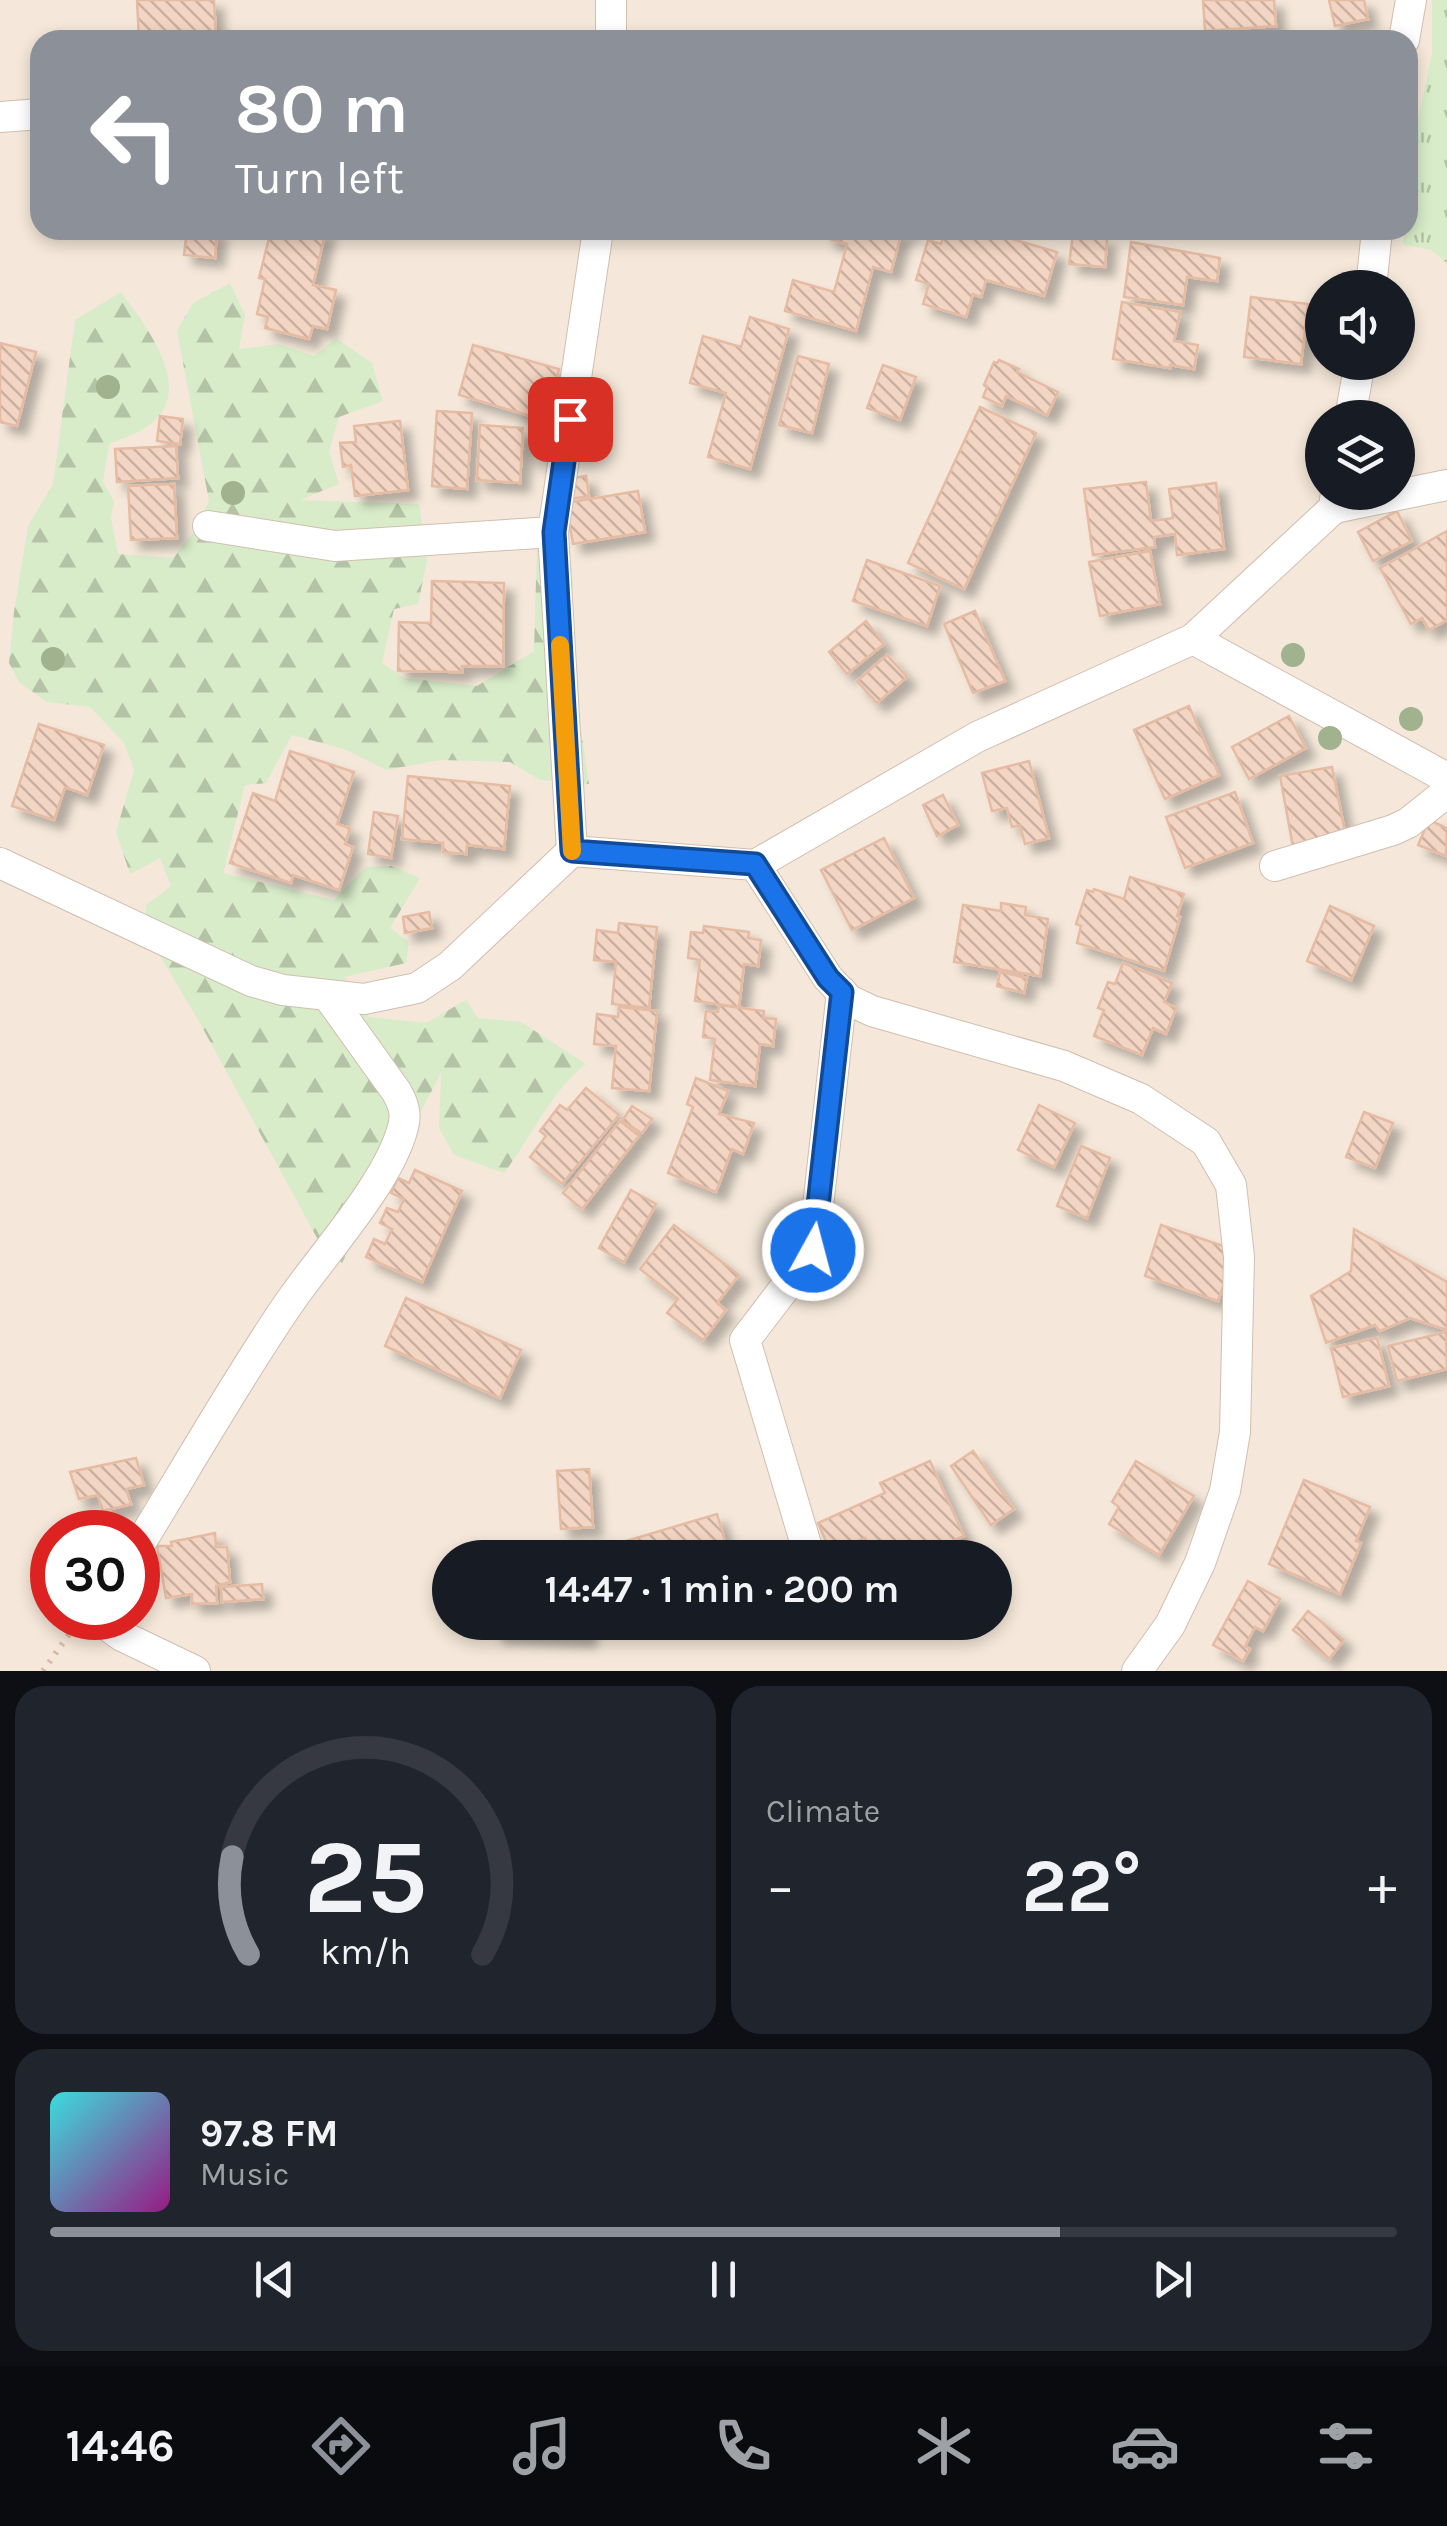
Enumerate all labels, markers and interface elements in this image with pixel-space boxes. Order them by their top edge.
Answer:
text: 80 m [235,68,409,150]
icon: left [70,70,200,200]
text: Turn left [235,152,404,204]
map controls [1305,270,1415,510]
button: sound [1305,270,1415,380]
pin [528,377,613,462]
icon: arrive [543,392,598,447]
button: layers [1305,400,1415,510]
position arrow [761,1198,865,1302]
speed limit sign: 30 [30,1510,160,1640]
text: 14:47 · 1 min · 200 m [545,1567,899,1612]
text: Climate [766,1793,880,1830]
text: 25 [304,1817,427,1938]
text: 22° [1022,1842,1141,1930]
text: − [766,1854,795,1918]
text: + [1368,1854,1397,1918]
text: km/h [320,1931,411,1973]
text: 97.8 FM [200,2111,338,2156]
text: Music [200,2156,289,2193]
icon: previous [247,2252,302,2307]
icon: pause [696,2252,751,2307]
icon: next [1145,2252,1200,2307]
icon: directions [306,2411,376,2481]
icon: music [507,2411,577,2481]
icon: phone [708,2411,778,2481]
icon: climate [909,2411,979,2481]
icon: car [1110,2411,1180,2481]
icon: filters [1311,2411,1381,2481]
text: 14:46 [66,2420,175,2472]

